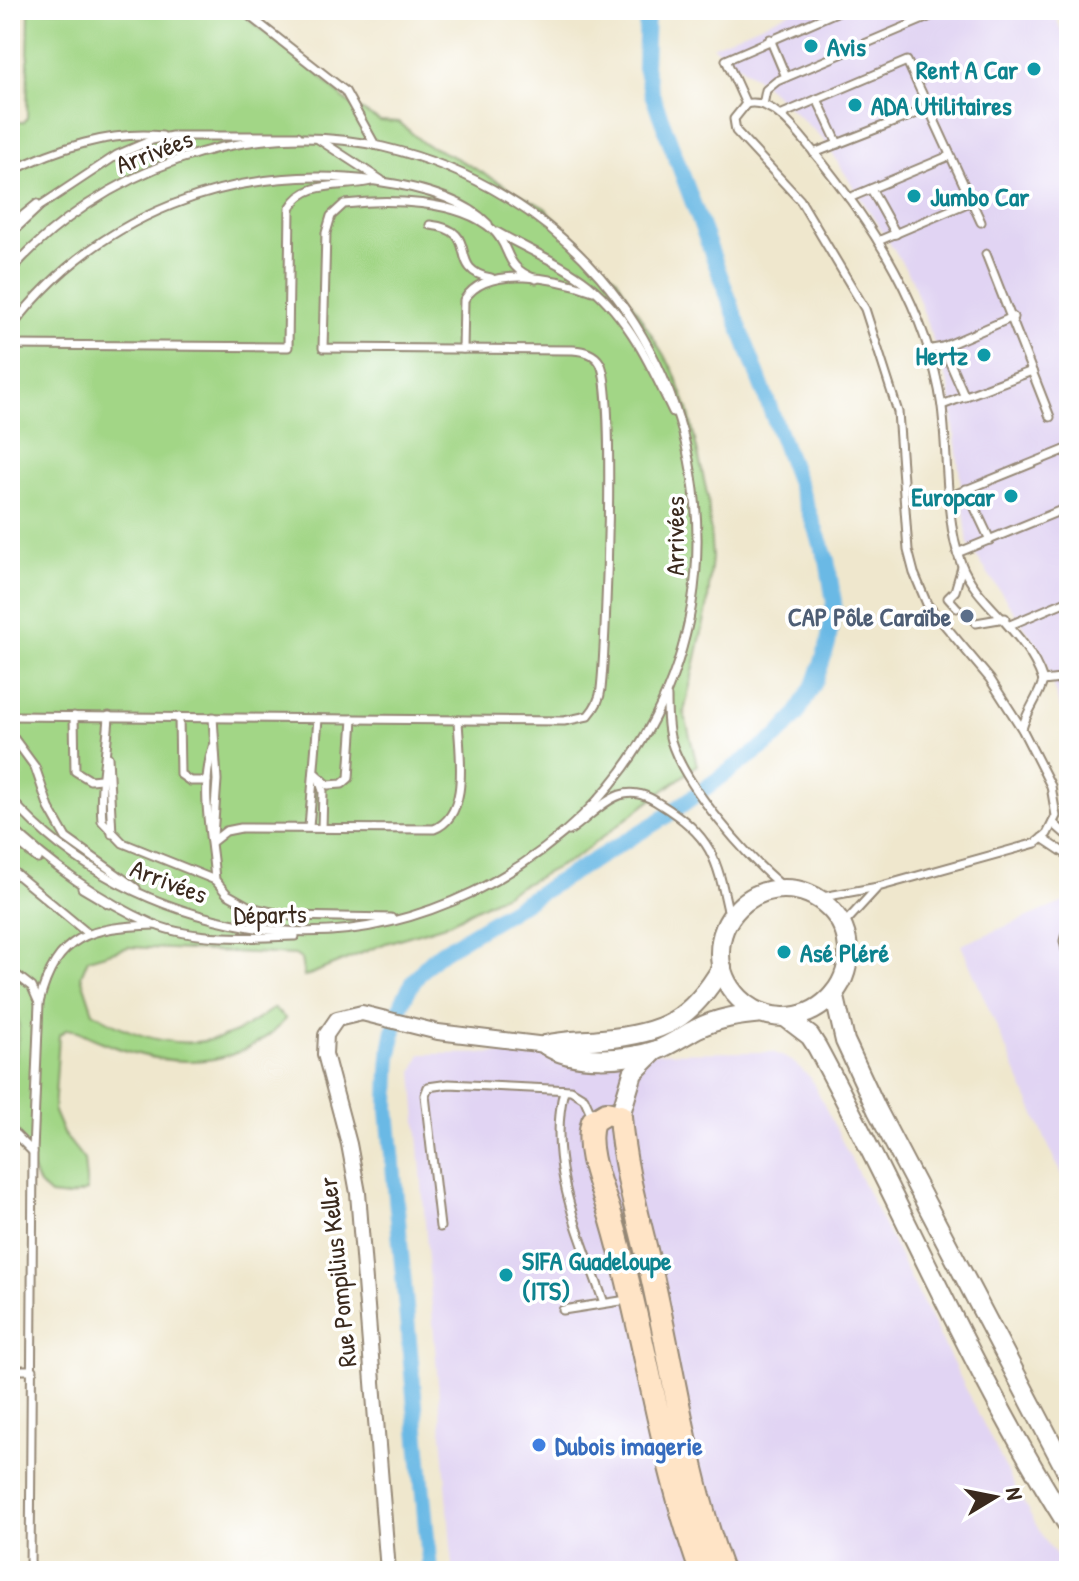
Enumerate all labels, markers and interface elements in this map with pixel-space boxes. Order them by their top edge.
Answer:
place label: Avis [827,29,866,64]
marker: Avis [802,37,820,55]
place label: Rent A Car [916,52,1019,87]
marker: Rent A Car [1025,60,1043,78]
place label: ADA Utilitaires [871,88,1012,123]
marker: ADA Utilitaires [846,96,864,114]
street label: Arrivées [111,120,197,182]
place label: Jumbo Car [930,179,1030,214]
marker: Jumbo Car [905,187,923,205]
place label: Hertz [915,338,968,373]
marker: Hertz [975,346,993,364]
place label: Europcar [911,479,996,515]
marker: Europcar [1002,487,1020,505]
street label: Arrivées [657,496,692,576]
place label: CAP Pôle Caraïbe [788,599,952,634]
marker: CAP Pôle Caraïbe [958,607,976,625]
street label: Arrivées [126,850,212,912]
street label: Départs [233,896,307,932]
place label: Asé Pléré [800,935,890,970]
marker: Asé Pléré [775,943,793,961]
street label: Rue Pompilius Keller [310,1175,364,1369]
place label: SIFA Guadeloupe (ITS) [522,1243,672,1308]
marker: SIFA Guadeloupe (ITS) [497,1266,515,1284]
place label: Dubois imagerie [555,1428,703,1464]
marker: Dubois imagerie [530,1436,548,1454]
north arrow [955,1457,1035,1537]
text: N [999,1485,1031,1502]

